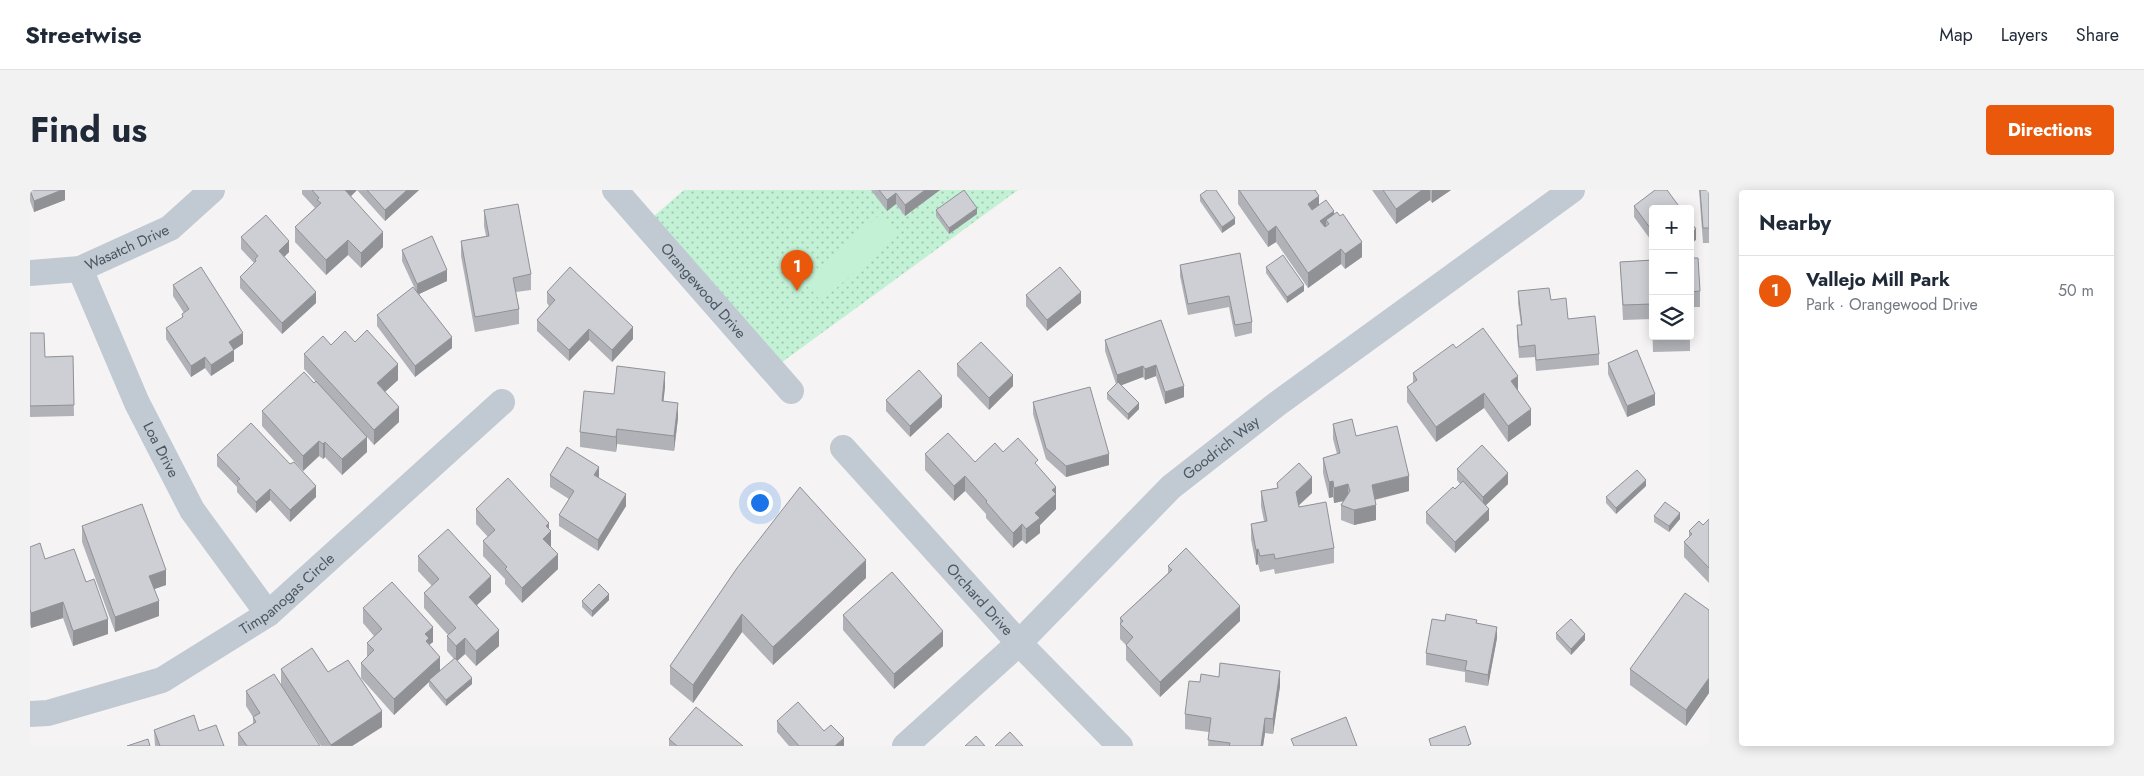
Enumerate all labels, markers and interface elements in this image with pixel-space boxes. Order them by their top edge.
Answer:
text: Streetwise [25,17,142,52]
text: Map [1939,22,1973,48]
text: Layers [2001,22,2048,48]
text: Share [2076,22,2119,48]
text: Find us [30,105,147,155]
button: Directions [1986,105,2114,155]
map controls [1649,205,1694,340]
button: + [1649,205,1694,250]
text: Nearby [1759,208,1831,238]
street label: Wasatch Drive [81,219,173,276]
street label: Orangewood Drive [655,238,752,344]
pin: 1 [781,250,813,291]
button: − [1649,250,1694,295]
text: Vallejo Mill Park [1806,266,1950,293]
text: 1 [1771,279,1779,302]
text: 50 m [2058,279,2094,302]
text: Park · Orangewood Drive [1806,293,1978,316]
button: layers [1649,295,1694,340]
street label: Goodrich Way [1178,410,1264,485]
street label: Loa Drive [137,418,185,482]
your location [747,490,773,516]
street label: Timpanogas Circle [235,548,340,640]
street label: Orchard Drive [941,558,1018,641]

